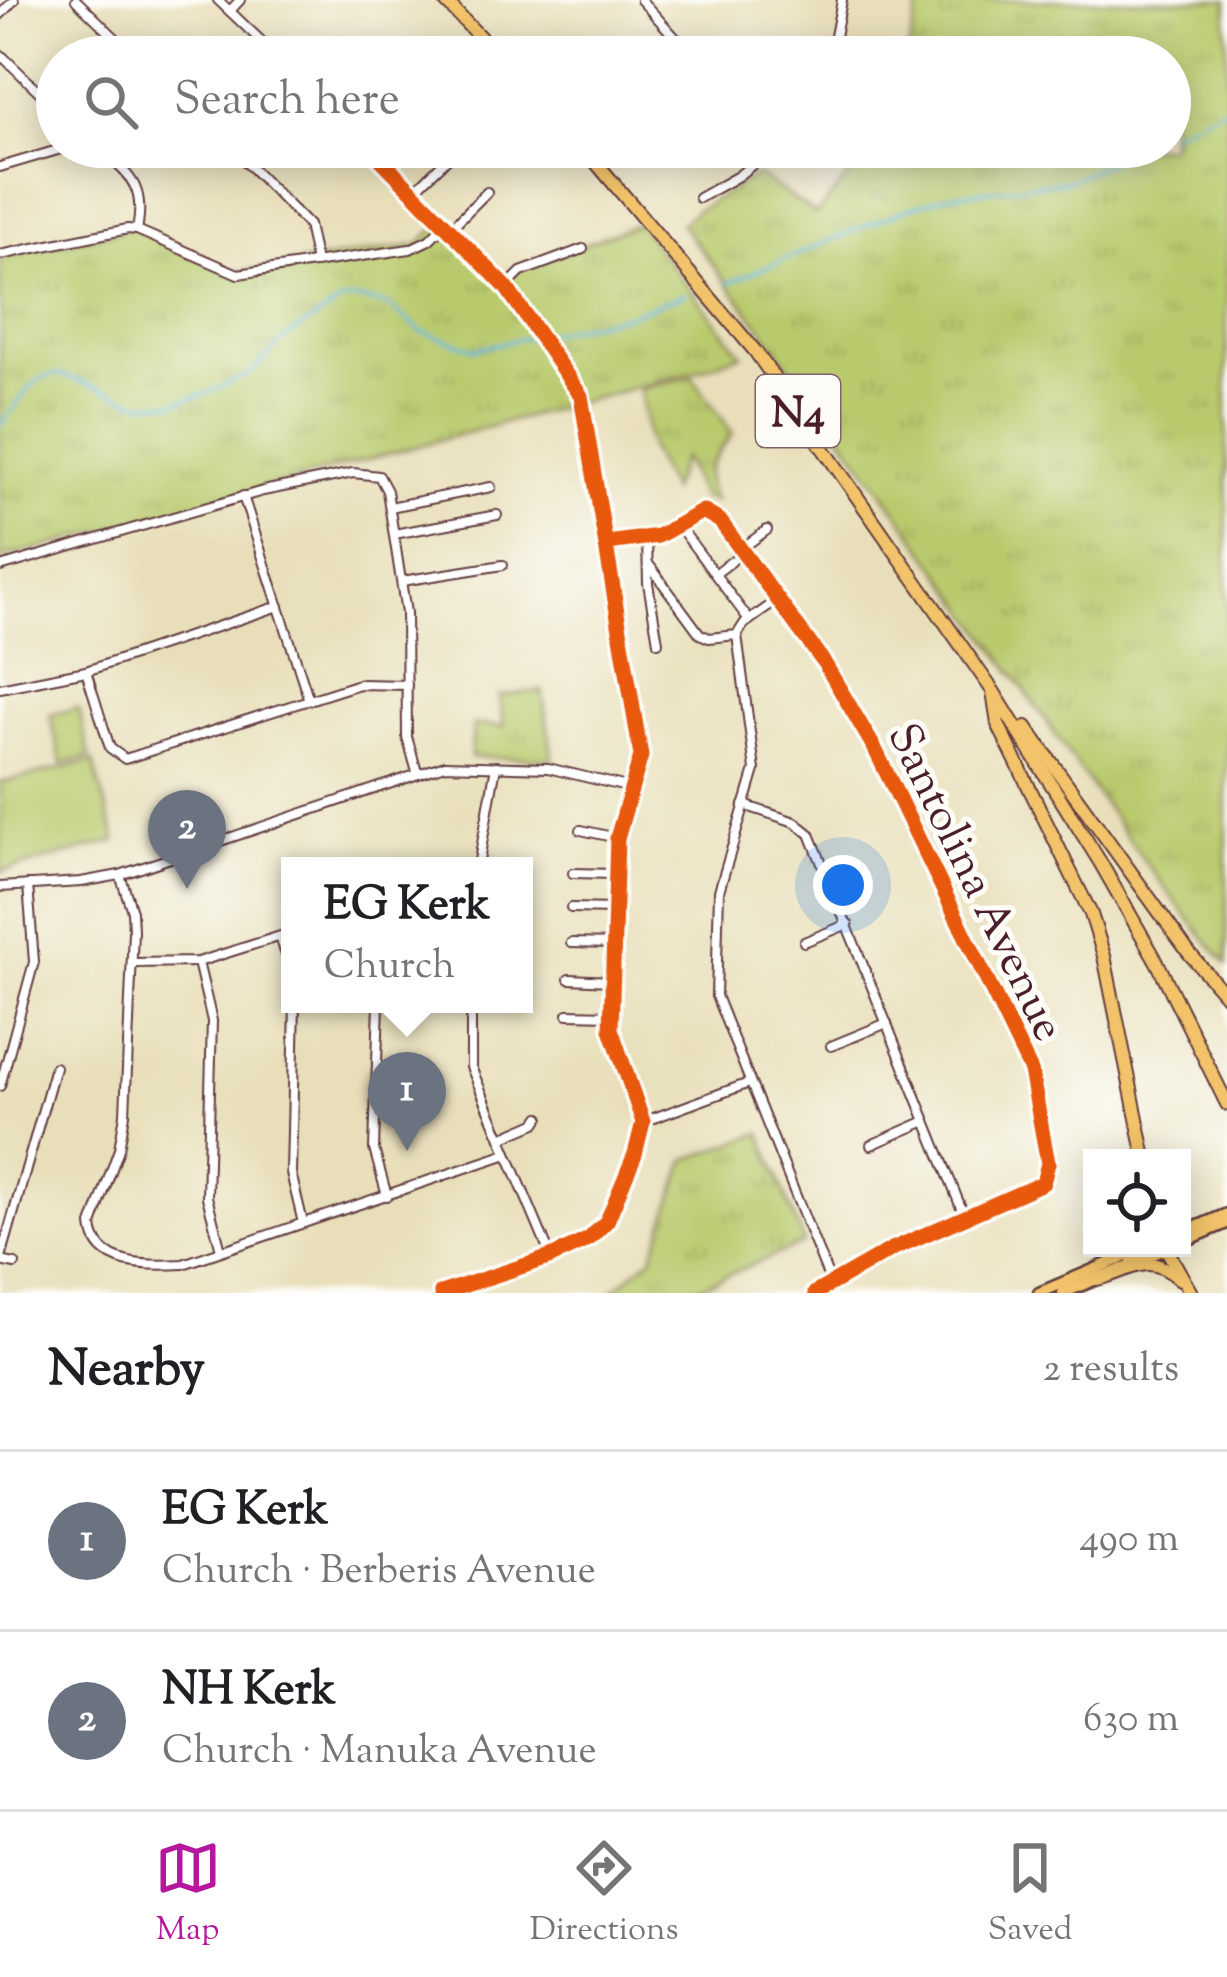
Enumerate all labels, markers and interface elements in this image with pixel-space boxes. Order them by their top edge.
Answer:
search box [36,36,1191,168]
icon: search [78,69,144,135]
text: Search here [174,70,400,135]
road number: N4 [756,375,840,447]
street label: Santolina Avenue [868,714,1078,1053]
pin: 2 [148,790,226,889]
your location [813,855,873,915]
popup [281,857,533,1013]
text: EG Kerk [324,875,490,940]
text: Church [324,940,455,996]
pin: 1 [368,1052,446,1151]
map controls [1083,1149,1191,1257]
button: locate [1083,1149,1191,1257]
text: Nearby [48,1335,205,1408]
text: 2 results [1043,1343,1179,1399]
text: EG Kerk [162,1480,328,1545]
text: 1 [80,1513,94,1569]
text: 490 m [1080,1513,1179,1569]
text: Church · Berberis Avenue [162,1545,596,1601]
text: NH Kerk [162,1660,336,1725]
text: 2 [78,1693,96,1749]
text: 630 m [1083,1693,1179,1749]
text: Church · Manuka Avenue [162,1725,597,1781]
tab: Map [155,1835,221,1955]
tab: Directions [530,1835,679,1955]
tab: Saved [988,1835,1072,1955]

